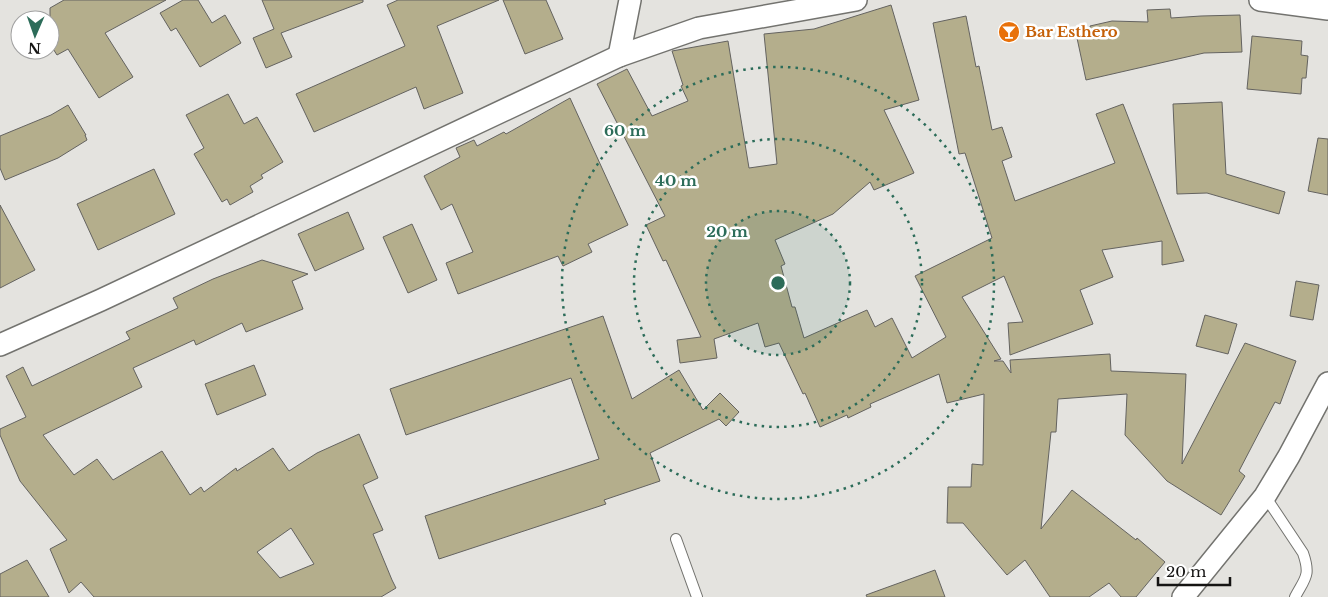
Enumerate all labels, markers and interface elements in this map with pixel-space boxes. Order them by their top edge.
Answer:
north arrow [10,10,60,60]
bar icon: Bar Esthero [997,20,1021,44]
place label: Bar Esthero [1025,22,1118,41]
text: N [28,39,41,57]
text: 60 m [604,121,646,140]
text: 40 m [655,171,697,190]
text: 20 m [706,222,748,241]
centre of rings [769,274,787,292]
scale bar [1158,554,1230,586]
text: 20 m [1166,562,1206,581]

